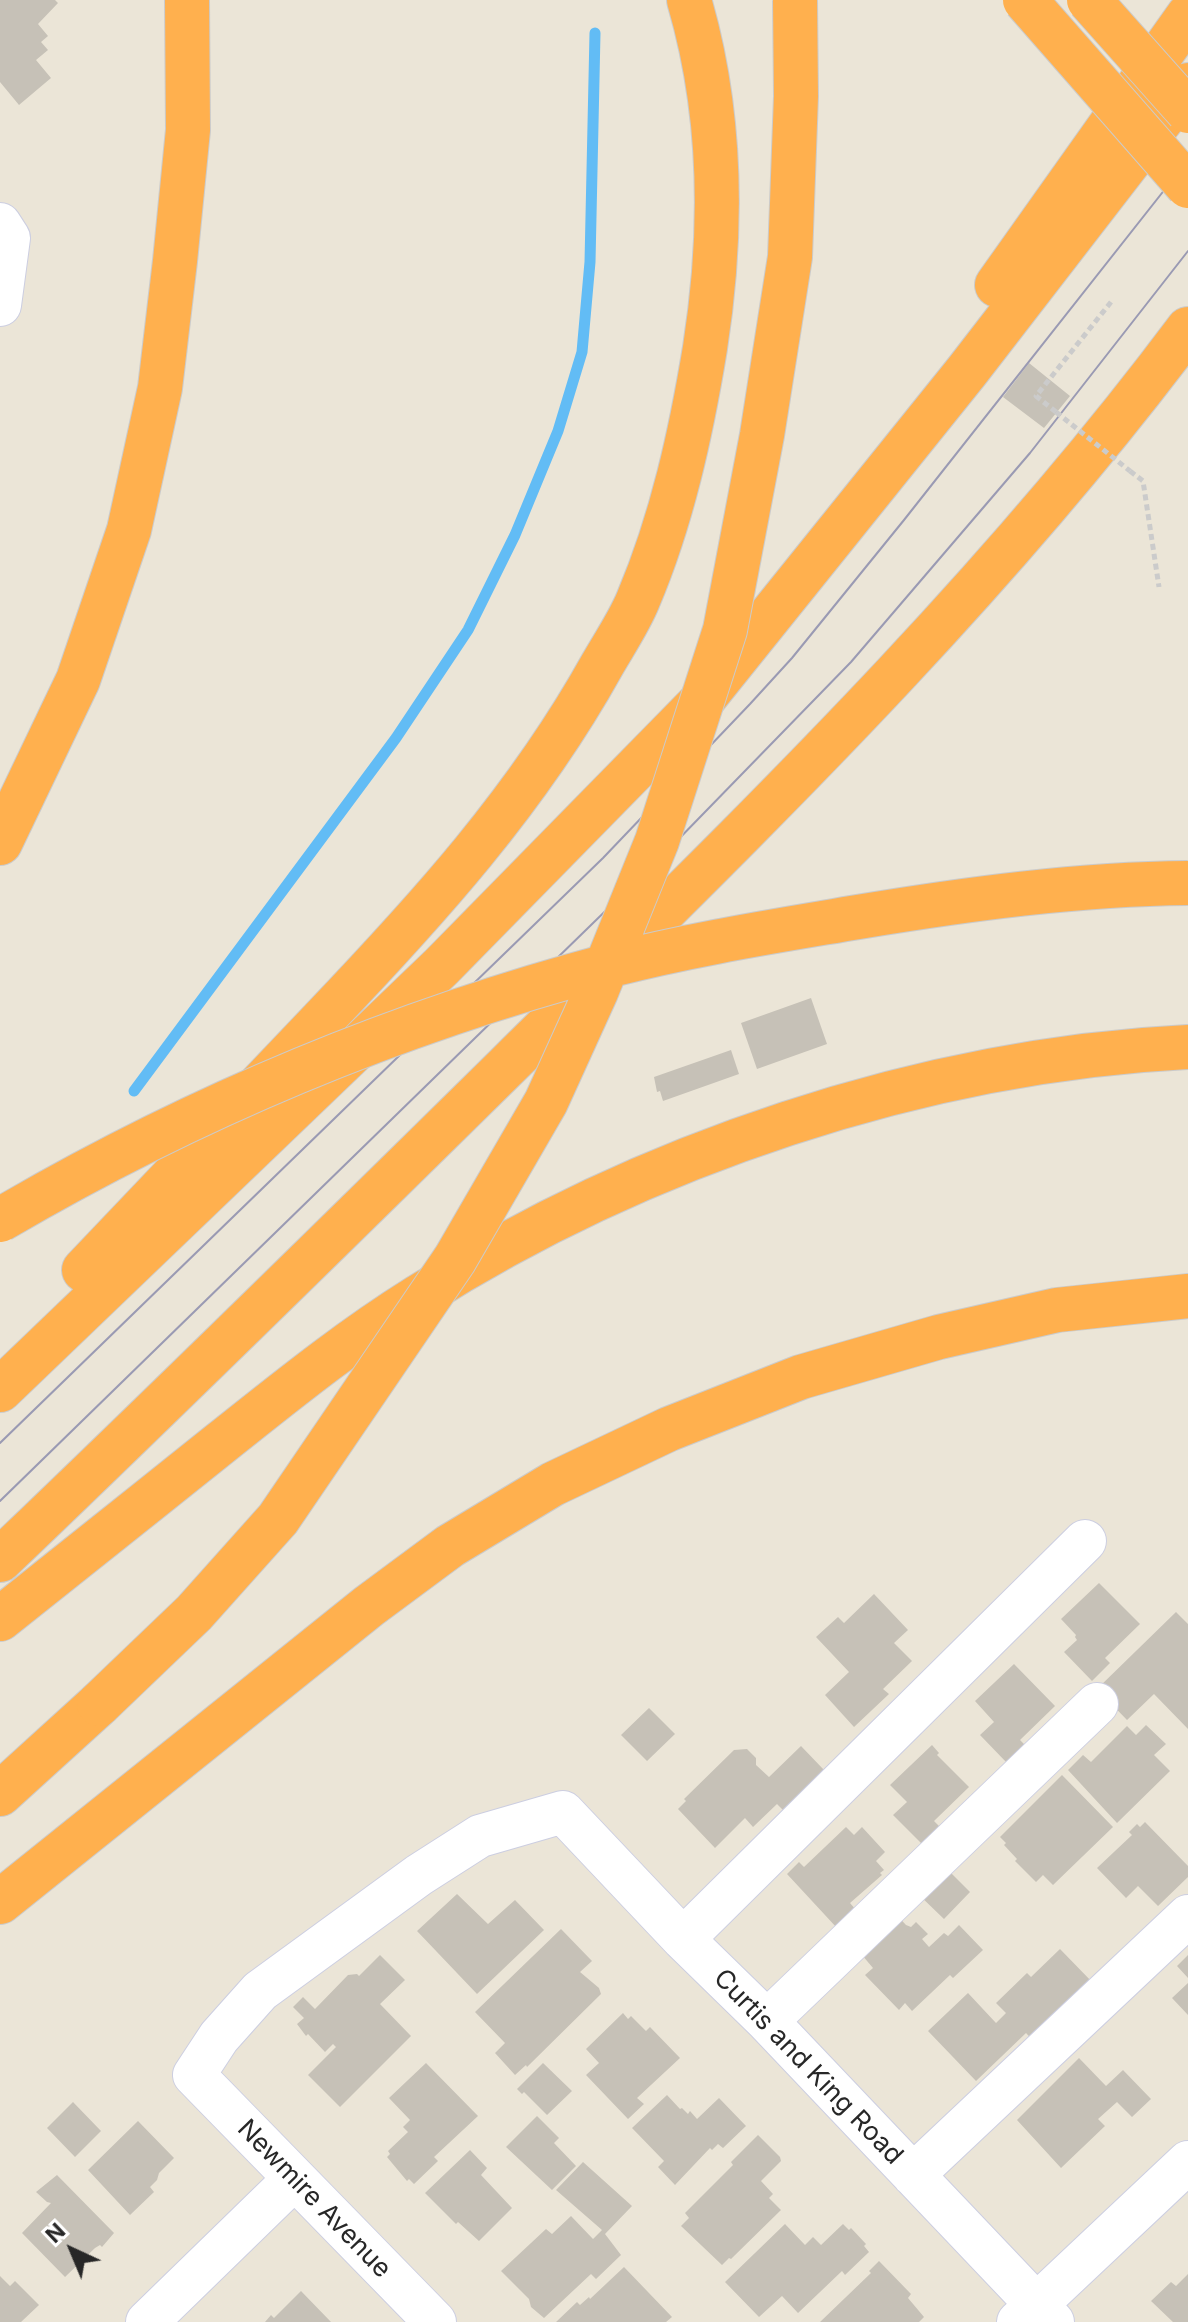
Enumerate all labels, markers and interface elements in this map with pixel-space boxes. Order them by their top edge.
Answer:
street label: Curtis and King Road [707,1963,909,2171]
street label: Newmire Avenue [231,2113,397,2285]
north arrow [32,2210,112,2290]
text: N [40,2218,70,2248]

